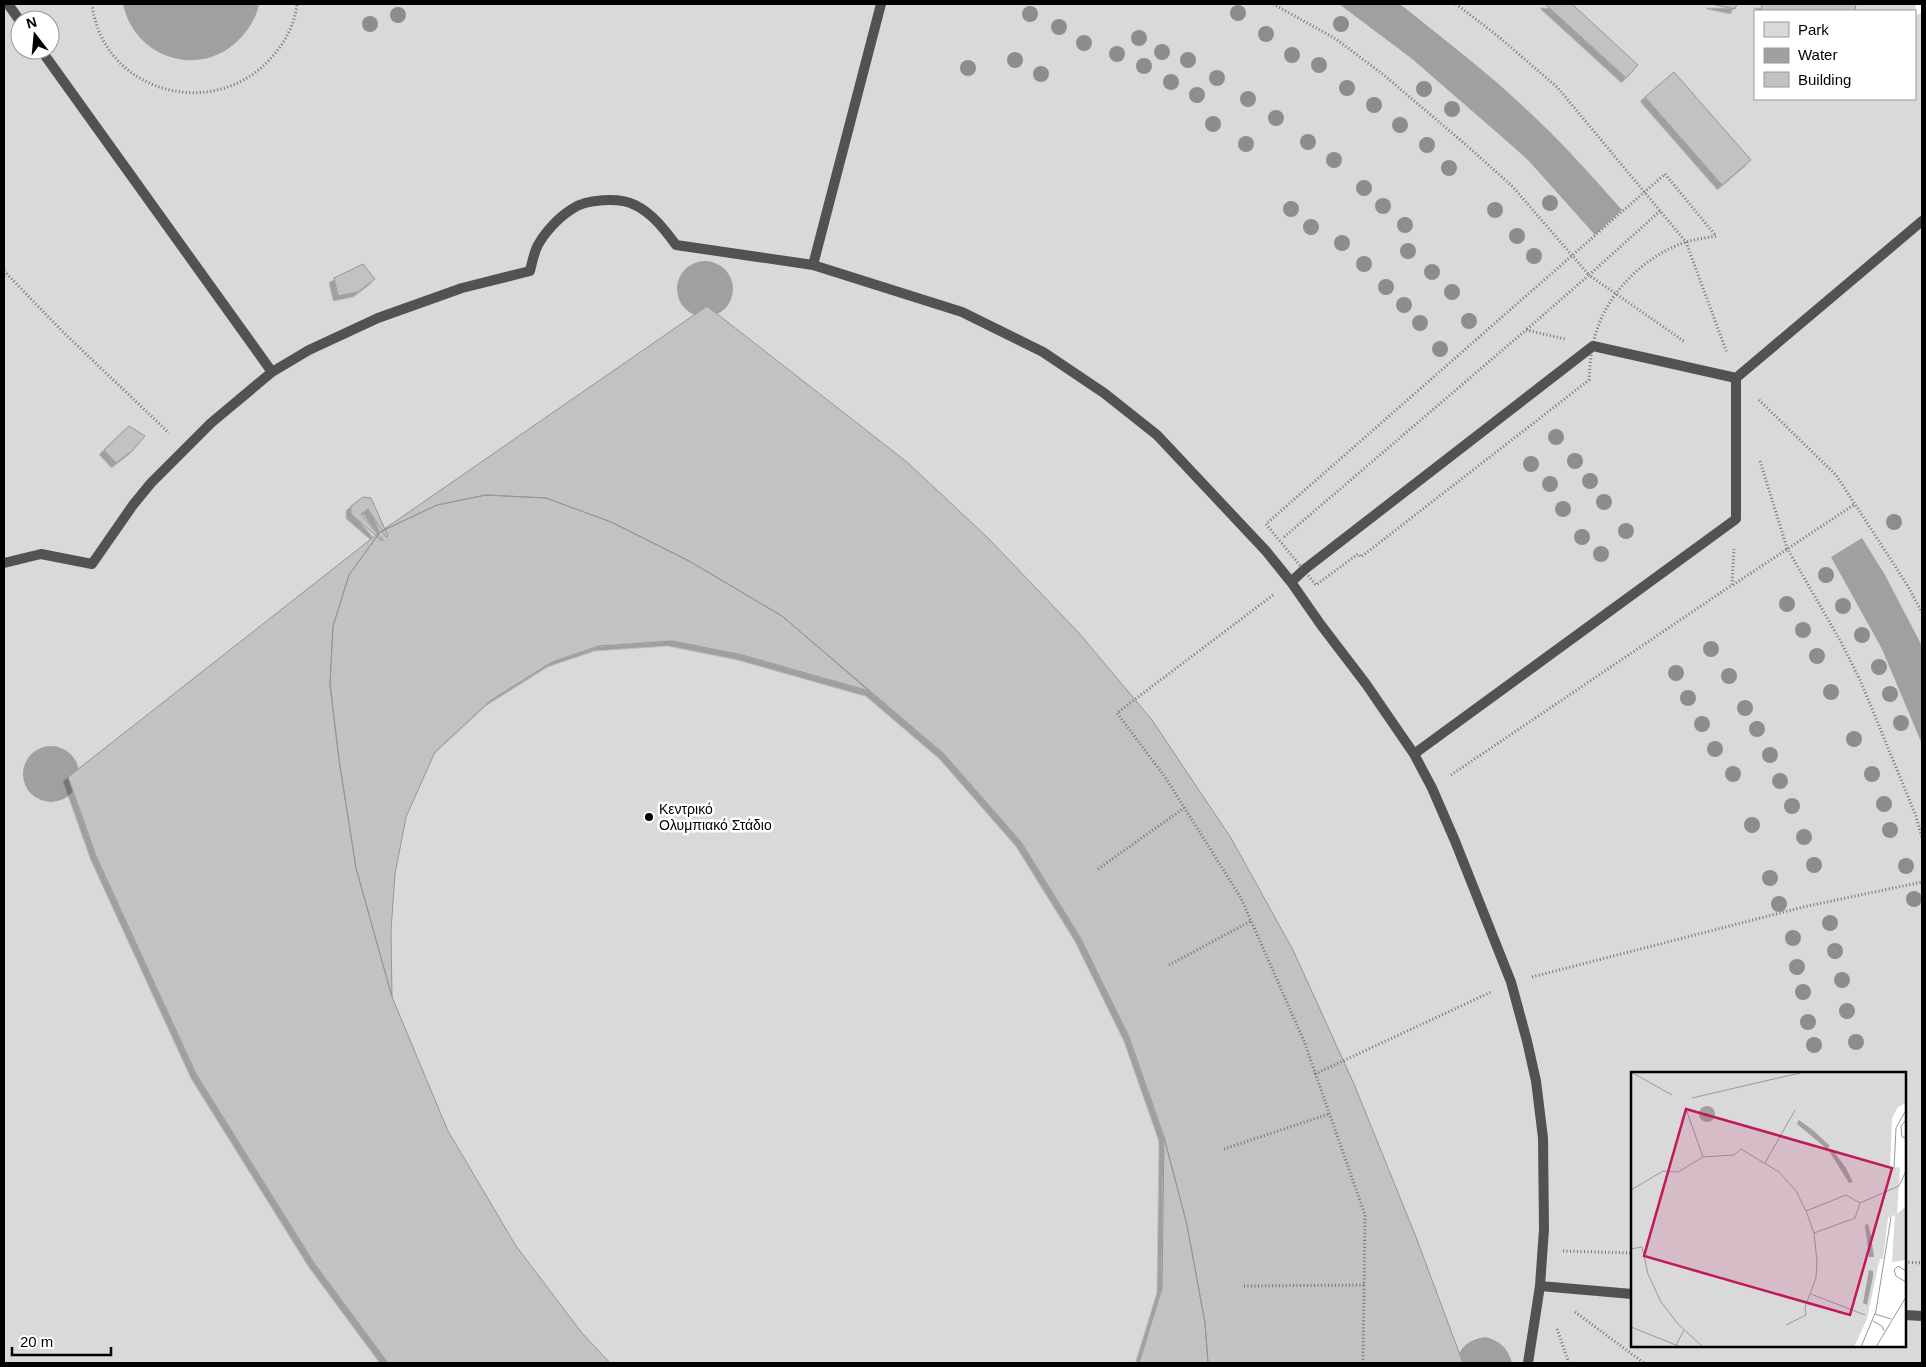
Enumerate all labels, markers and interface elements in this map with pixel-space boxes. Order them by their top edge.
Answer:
north arrow [10,10,60,60]
legend [1754,10,1916,100]
text: N [24,13,38,32]
text: Park [1798,21,1829,38]
text: Water [1798,46,1837,63]
text: Building [1798,71,1851,88]
place label: Κεντρικό Ολυμπιακό Στάδιο [659,801,772,833]
marker: Κεντρικό Ολυμπιακό Στάδιο [643,811,655,823]
inset map [1631,1072,1906,1347]
scale bar [12,1324,111,1356]
text: 20 m [20,1333,53,1350]

